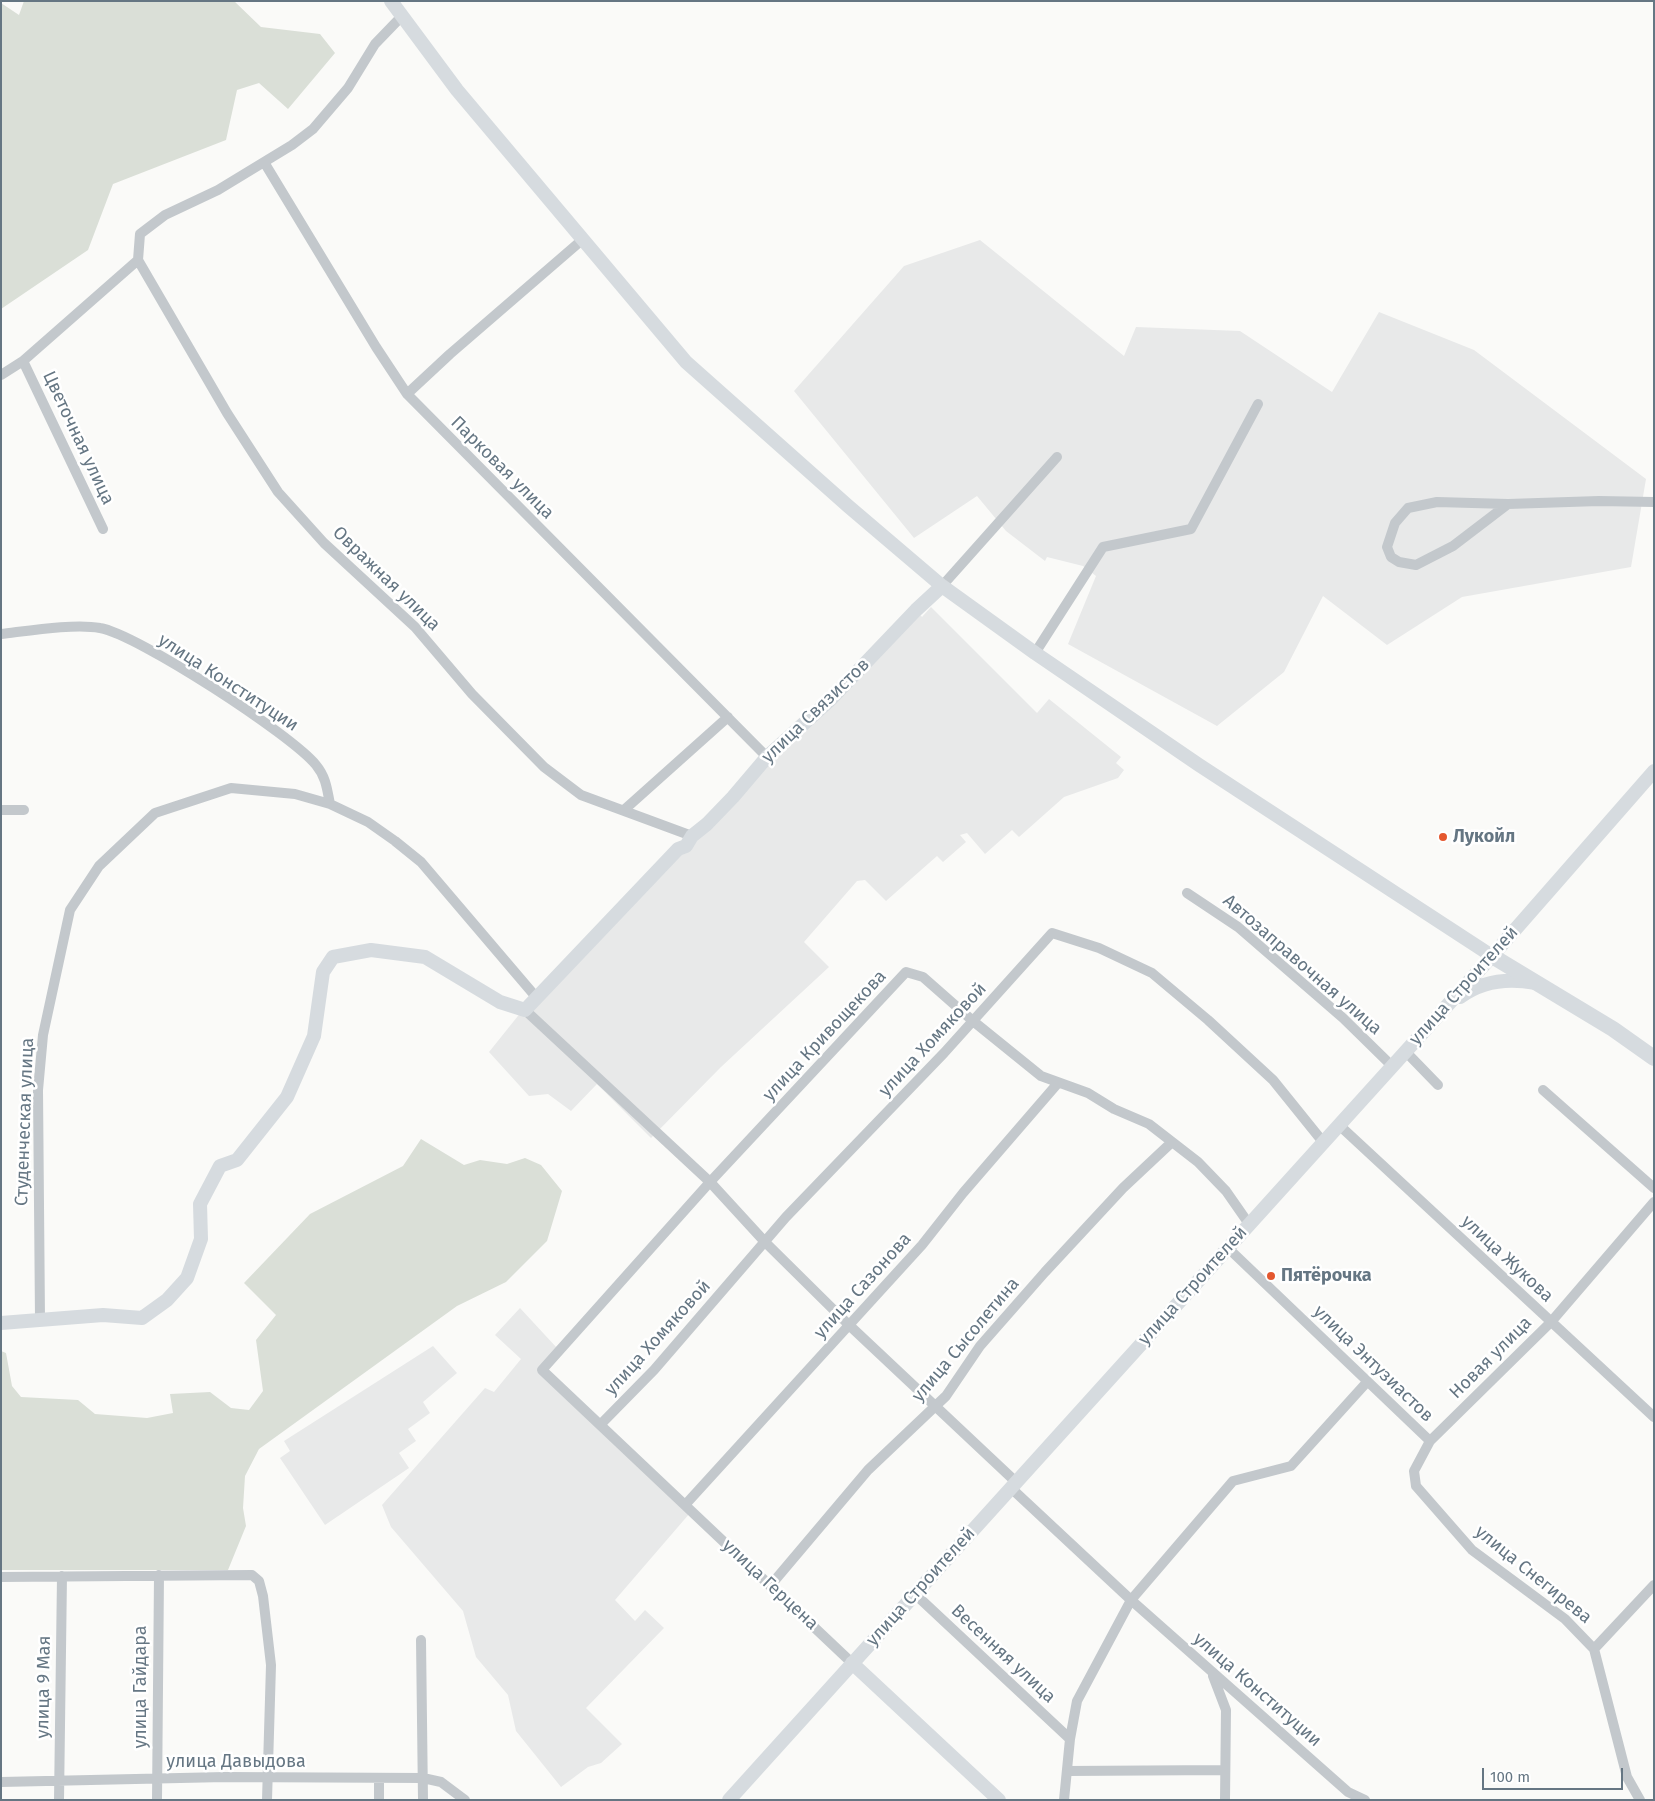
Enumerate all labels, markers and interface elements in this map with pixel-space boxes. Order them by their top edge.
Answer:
street label: Цветочная улица [38,368,118,508]
street label: Парковая улица [446,412,558,524]
street label: Овражная улица [328,522,444,636]
street label: улица Конституции [154,630,302,736]
street label: улица Связистов [758,654,874,768]
place label: Лукойл [1453,826,1515,848]
marker: Лукойл [1437,831,1449,843]
street label: Автозаправочная улица [1218,890,1386,1040]
street label: улица Строителей [1405,922,1523,1050]
street label: улица Кривощекова [759,966,891,1106]
street label: улица Хомяковой [875,979,991,1101]
street label: Студенческая улица [11,1037,39,1207]
street label: улица Жукова [1457,1211,1557,1307]
street label: улица Строителей [1134,1222,1252,1350]
street label: улица Сазонова [810,1229,916,1343]
place label: Пятёрочка [1281,1265,1372,1287]
marker: Пятёрочка [1265,1270,1277,1282]
street label: улица Сысолетина [908,1273,1024,1407]
street label: улица Хомяковой [600,1276,716,1400]
street label: улица Энтузиастов [1308,1301,1438,1427]
street label: Новая улица [1445,1312,1537,1404]
street label: улица Снегирева [1470,1521,1596,1629]
street label: улица Строителей [862,1523,980,1651]
street label: улица Герцена [718,1535,822,1635]
street label: Весенняя улица [946,1600,1060,1708]
street label: улица Гайдара [130,1626,152,1748]
street label: улица Конституции [1188,1628,1326,1752]
street label: улица 9 Мая [32,1635,56,1739]
street label: улица Давыдова [166,1751,306,1773]
scale bar [1485,1758,1626,1790]
text: 100 m [1490,1768,1530,1786]

